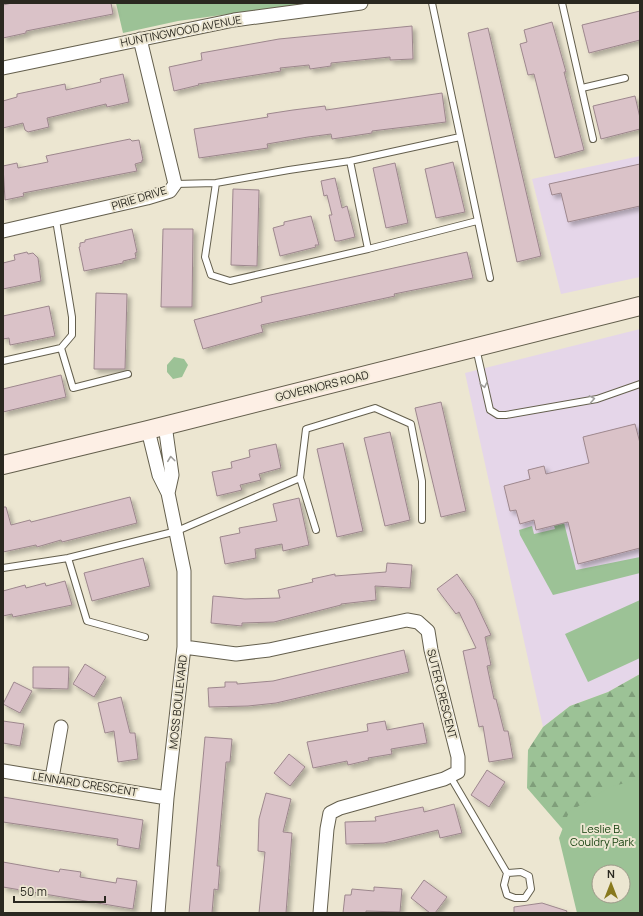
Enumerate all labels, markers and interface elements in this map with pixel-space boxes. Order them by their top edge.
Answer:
street label: HUNTINGWOOD AVENUE [119,11,243,50]
street label: PIRIE DRIVE [109,182,168,213]
street label: GOVERNORS ROAD [274,367,370,404]
one-way arrow [480,382,488,388]
one-way arrow [589,395,595,404]
one-way arrow [166,456,175,462]
street label: SUTER CRESCENT [424,647,461,741]
street label: MOSS BOULEVARD [165,654,190,750]
street label: LENNARD CRESCENT [31,768,139,799]
park label: Leslie B. Couldry Park [570,821,634,849]
north arrow [591,864,631,904]
text: N [607,866,615,881]
scale bar [14,878,105,904]
text: 50 m [20,883,47,900]

